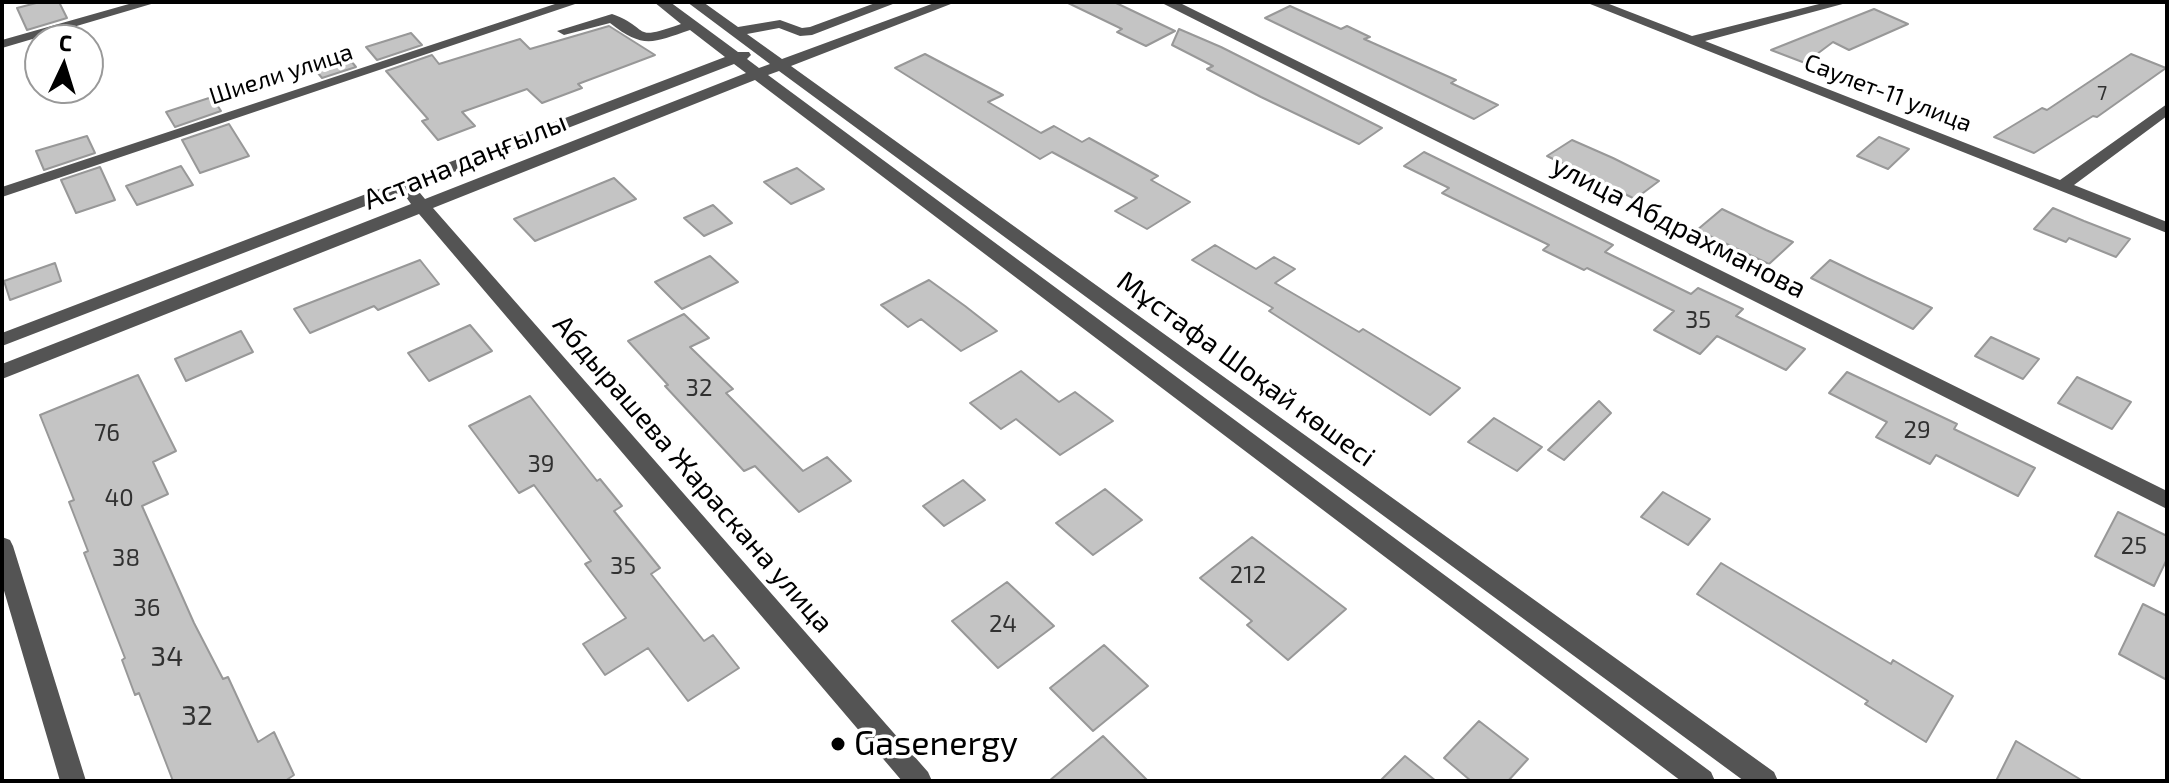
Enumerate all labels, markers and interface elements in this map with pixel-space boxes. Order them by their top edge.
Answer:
north arrow [24,24,104,104]
text: С [58,29,73,55]
street label: Шиели улица [206,37,356,111]
street label: Саулет-11 улица [1800,48,1976,138]
house number: 7 [2097,81,2107,105]
street label: Астана даңғылы [359,105,571,217]
street label: улица Абдрахманова [1546,148,1812,306]
street label: Мұстафа Шоқай көшесі [1111,264,1381,474]
house number: 35 [1685,306,1711,334]
street label: Абдырашева Жараскана улица [546,308,840,640]
house number: 32 [686,374,712,402]
house number: 29 [1903,416,1931,444]
house number: 76 [94,419,120,447]
house number: 39 [527,450,555,478]
house number: 40 [104,484,134,512]
house number: 25 [2121,532,2147,560]
house number: 38 [112,544,140,572]
house number: 35 [610,552,636,580]
house number: 212 [1230,561,1266,589]
house number: 36 [133,594,161,622]
house number: 24 [989,610,1017,638]
house number: 34 [151,640,183,674]
house number: 32 [181,699,213,733]
place label: Gasenergy [854,724,1018,764]
marker: Gasenergy [829,735,847,753]

